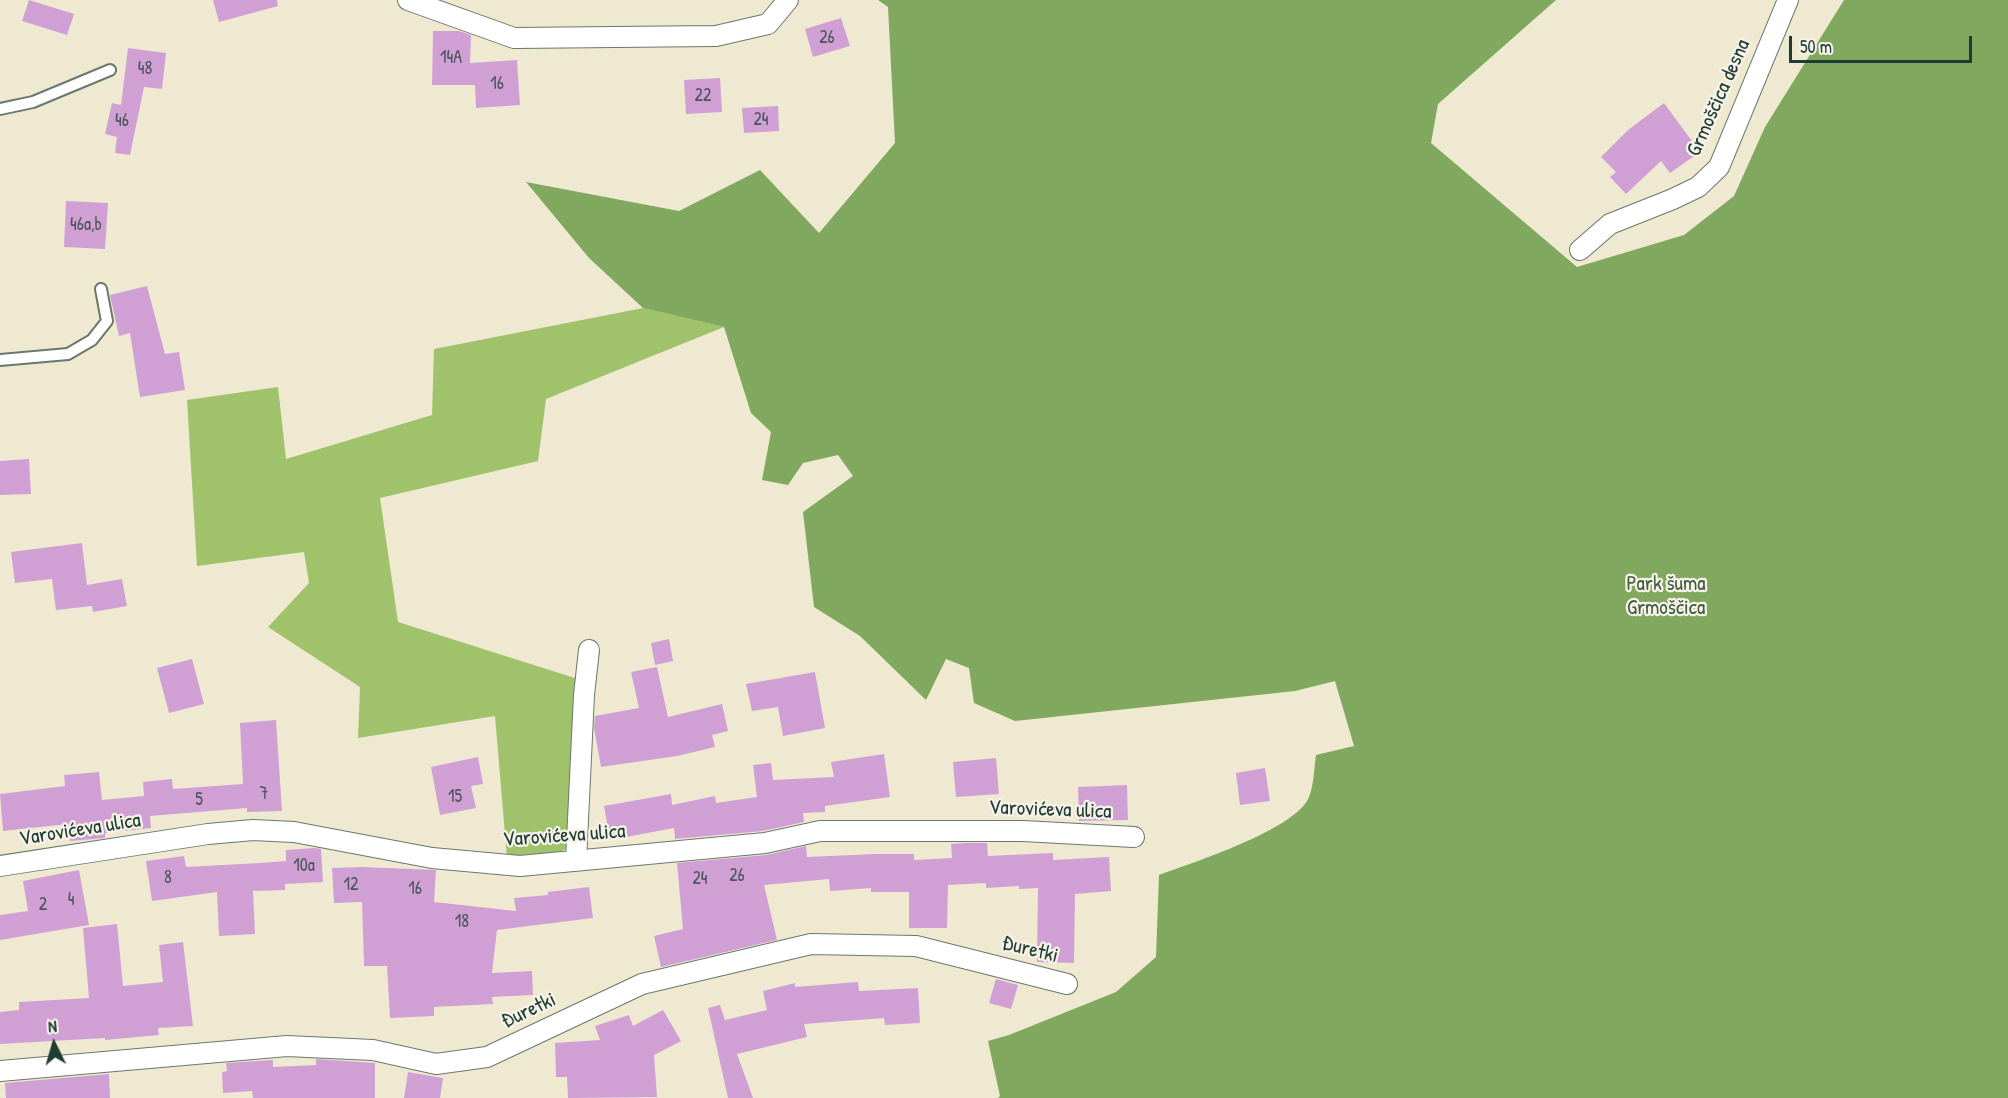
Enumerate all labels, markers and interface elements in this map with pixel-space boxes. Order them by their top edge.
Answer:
scale bar [1792,24,1975,62]
house number: 26 [819,27,835,49]
text: 50 m [1800,34,1832,59]
street label: Grmoščica desna [1682,36,1756,160]
house number: 14A [440,47,462,69]
house number: 48 [138,58,152,80]
house number: 16 [490,73,504,95]
house number: 22 [695,85,711,107]
house number: 24 [753,109,769,131]
house number: 46 [115,110,129,132]
house number: 46a,b [70,214,102,236]
park label: Park šuma Grmoščica [1627,571,1705,621]
house number: 7 [260,783,268,805]
house number: 15 [448,786,462,808]
house number: 5 [195,789,203,811]
street label: Varovićeva ulica [988,795,1112,825]
street label: Varovićeva ulica [17,808,143,852]
street label: Varovićeva ulica [502,819,626,853]
house number: 10a [293,855,315,877]
house number: 26 [729,865,745,887]
house number: 8 [164,867,172,889]
house number: 24 [692,868,708,890]
house number: 12 [344,874,358,896]
house number: 16 [408,878,422,900]
house number: 4 [68,889,74,911]
house number: 2 [39,894,47,916]
house number: 18 [455,911,469,933]
street label: Đuretki [999,931,1061,969]
street label: Đuretki [498,988,560,1034]
north arrow [24,1014,84,1074]
text: N [47,1015,58,1037]

